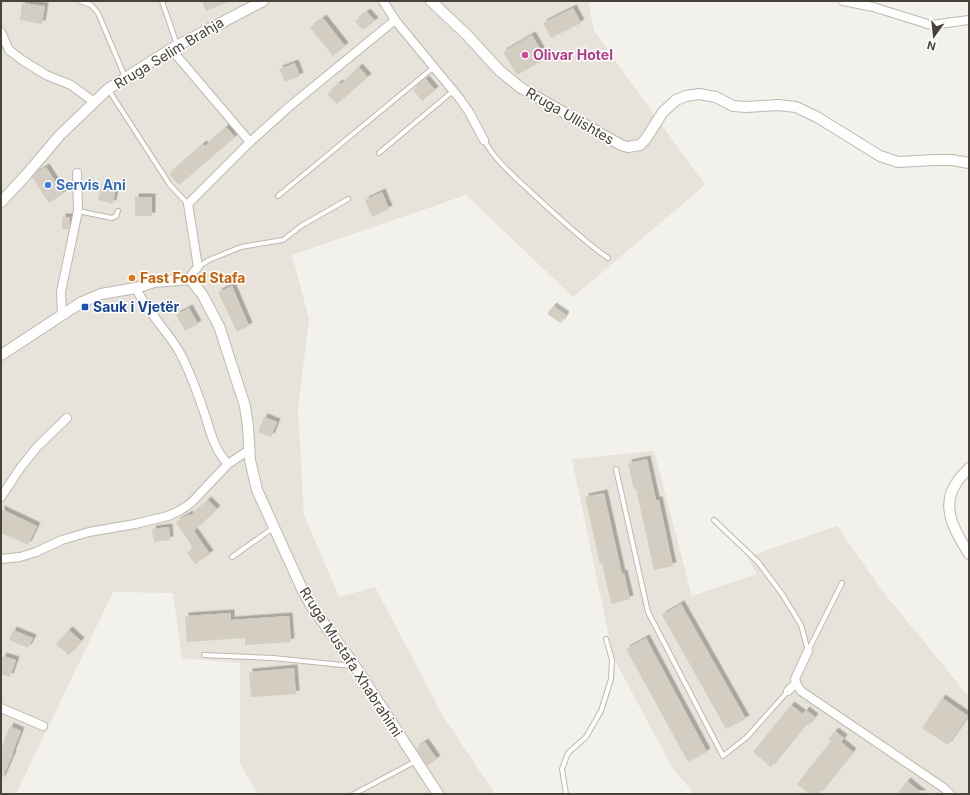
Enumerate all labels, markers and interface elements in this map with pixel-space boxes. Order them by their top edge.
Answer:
street label: Rruga Selim Brahja [111,13,227,92]
north arrow [914,16,954,56]
text: N [926,38,937,54]
place label: Olivar Hotel [533,46,613,63]
marker: Olivar Hotel [520,50,530,60]
street label: Rruga Ullishtes [523,83,617,148]
place label: Servis Ani [56,176,126,193]
marker: Servis Ani [43,180,53,190]
place label: Fast Food Stafa [140,269,245,286]
marker: Fast Food Stafa [127,273,137,283]
place label: Sauk i Vjetër [93,298,179,315]
marker: Sauk i Vjetër [80,302,90,312]
street label: Rruga Mustafa Xhabrahimi [297,584,406,740]

